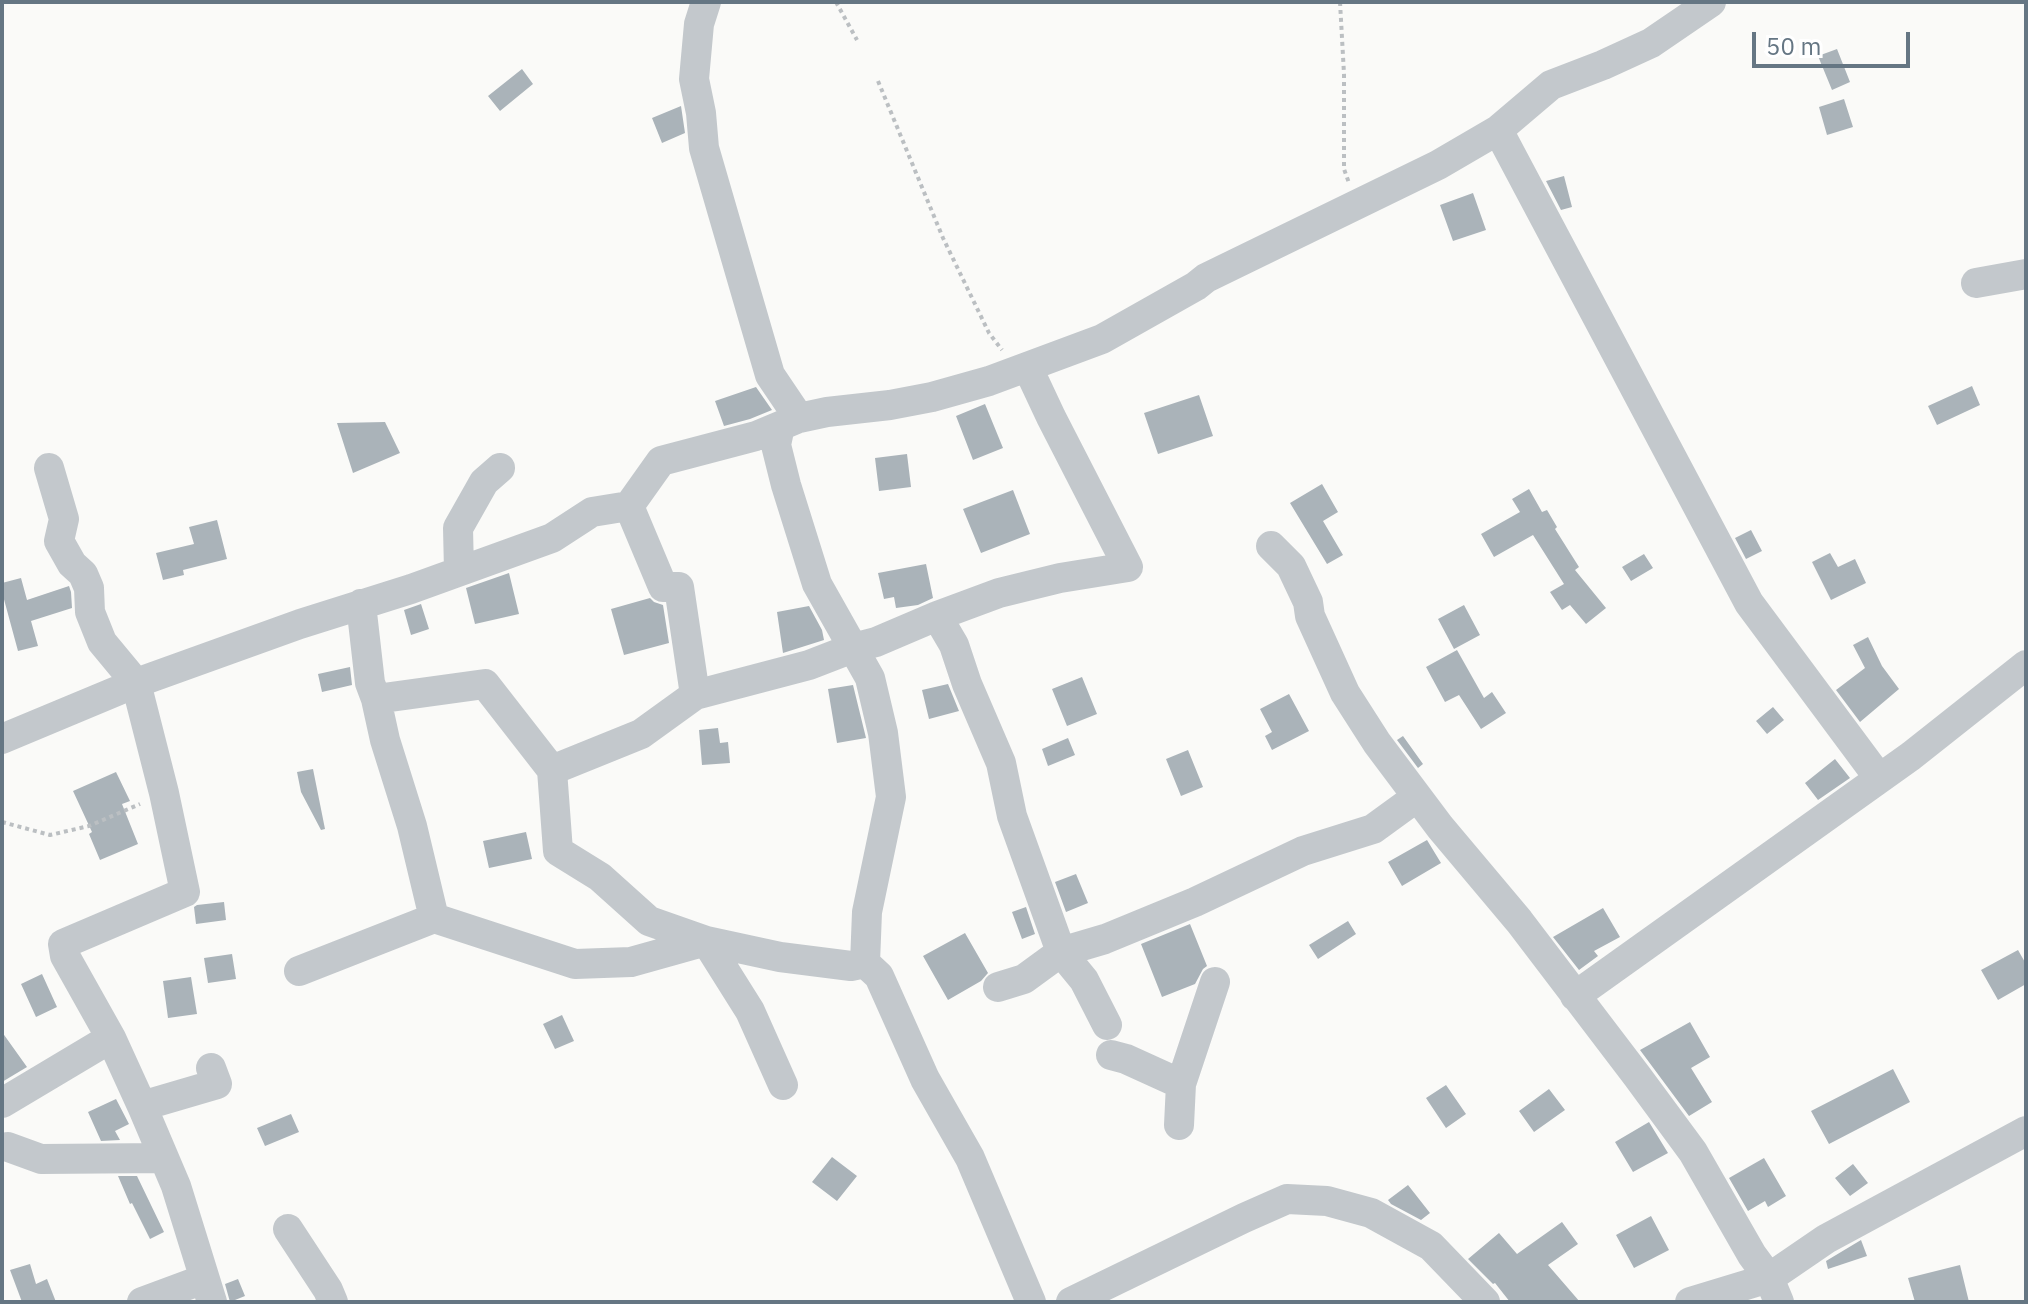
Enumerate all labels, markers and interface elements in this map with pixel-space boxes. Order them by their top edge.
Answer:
scale bar [1756,16,1914,66]
text: 50 m [1766,30,1821,62]

